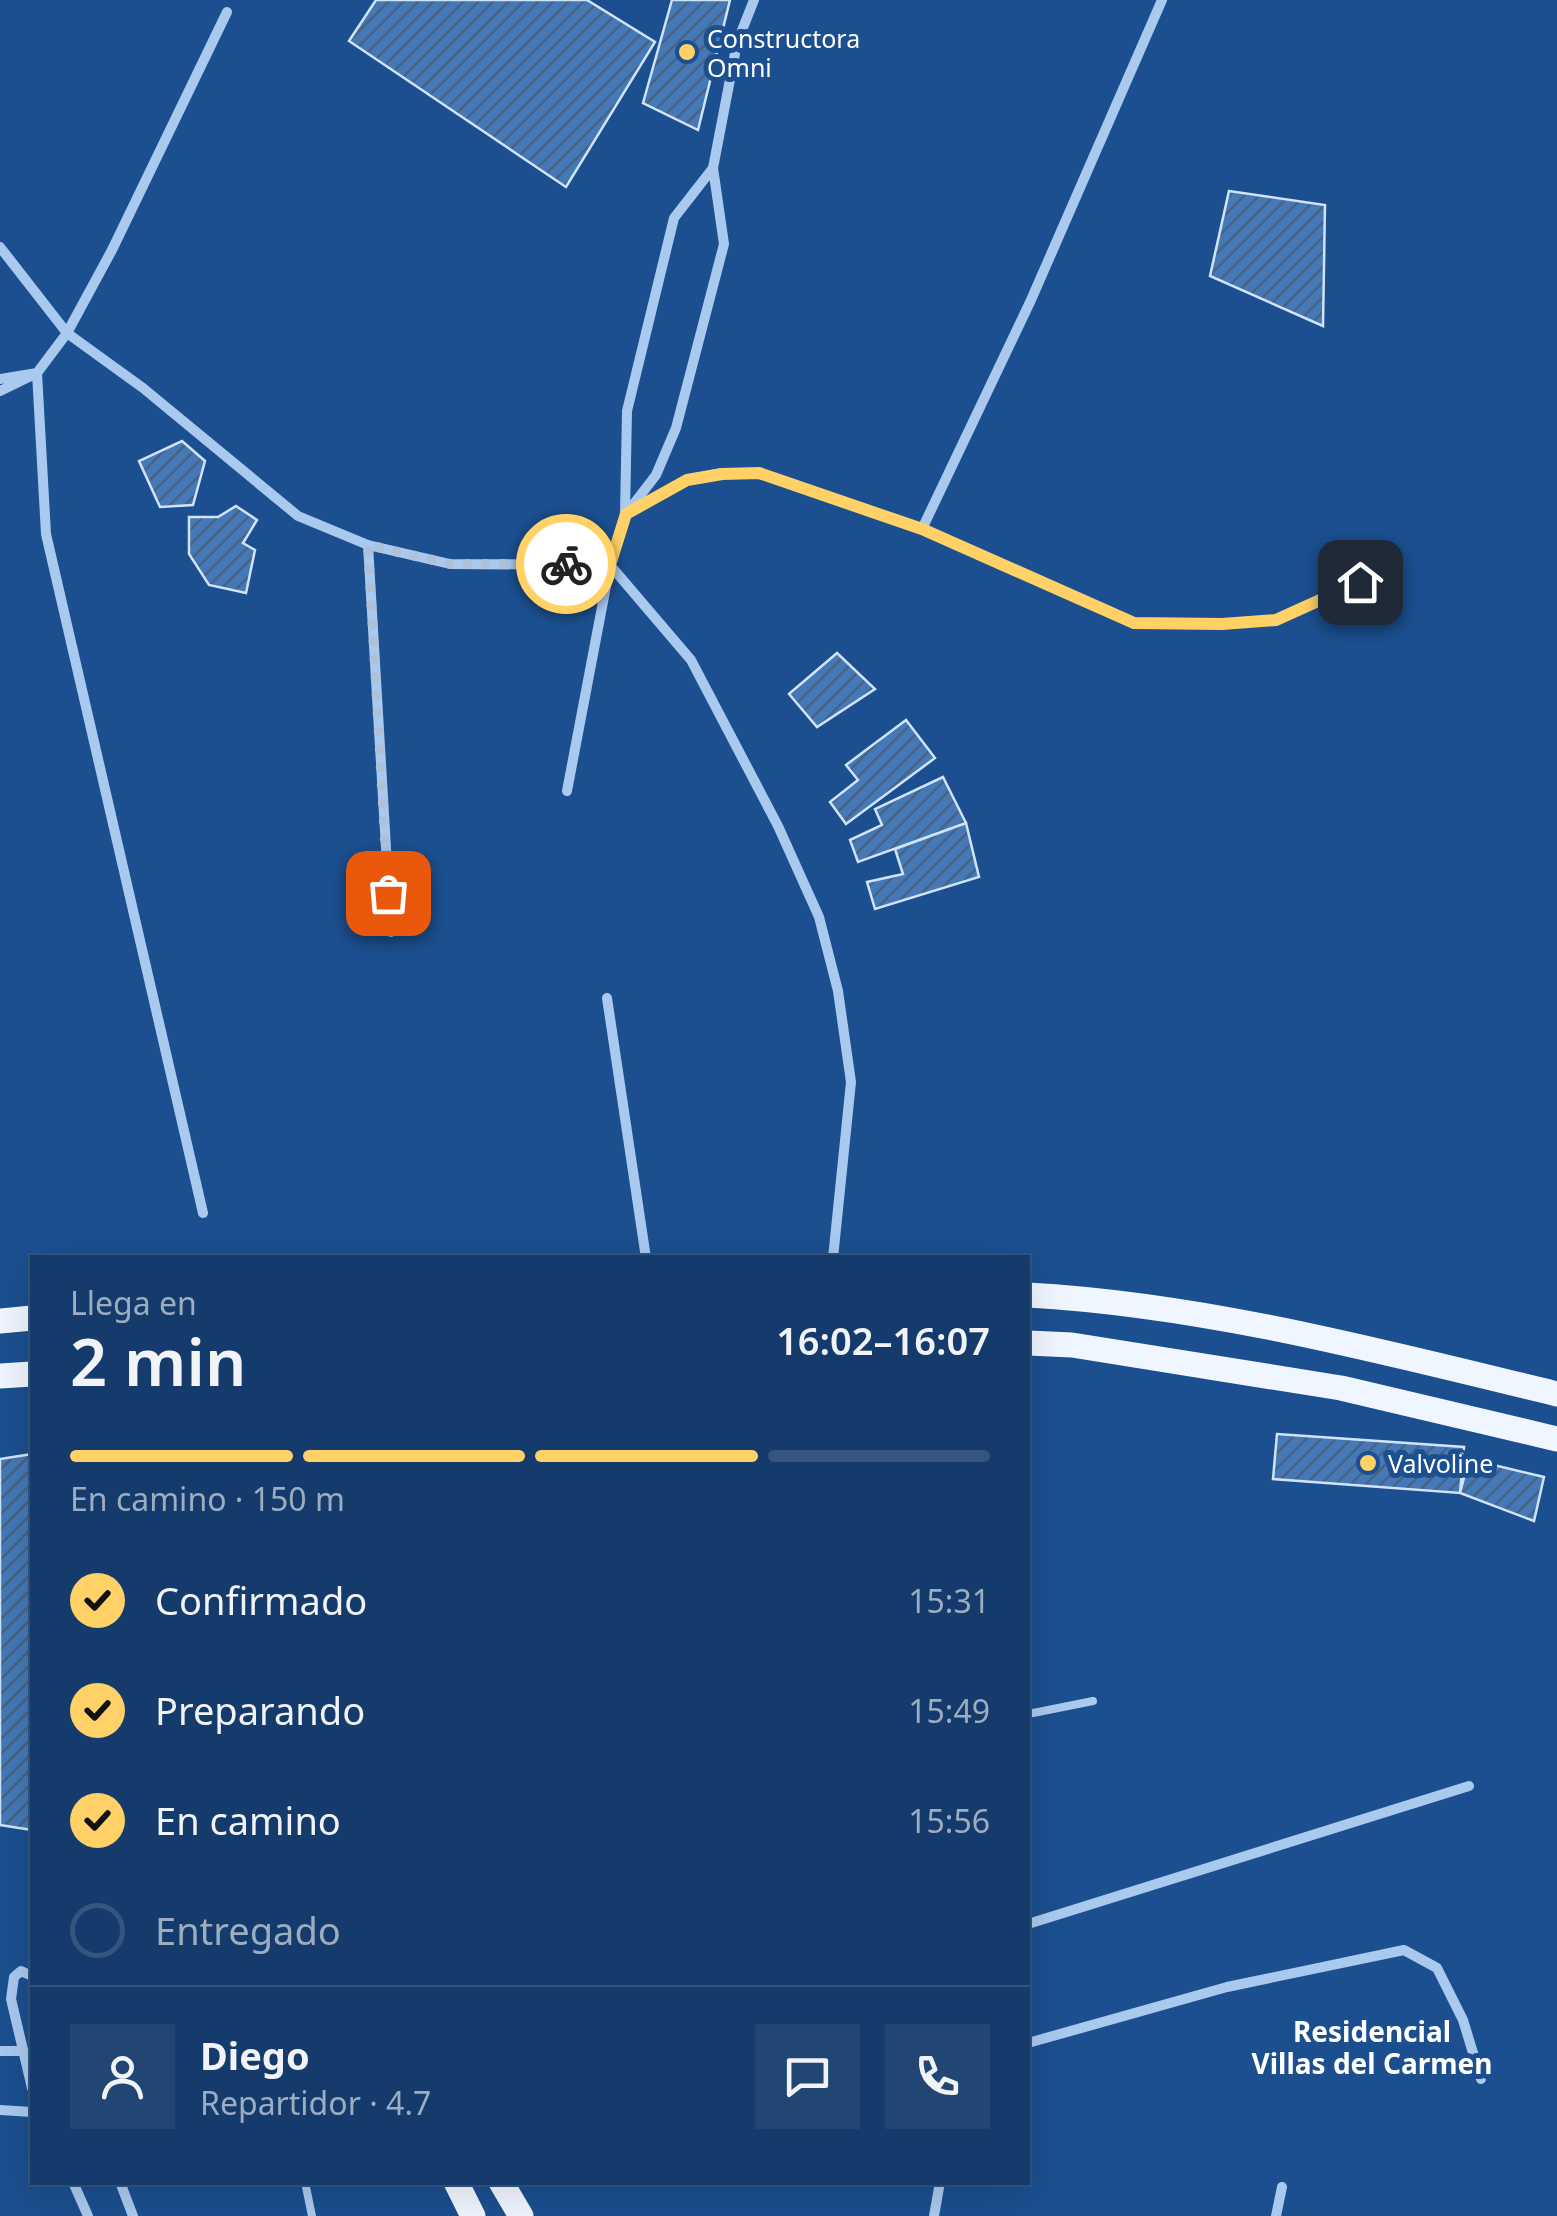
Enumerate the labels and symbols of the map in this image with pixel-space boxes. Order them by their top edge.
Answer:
place label: Constructora Omni [707,21,860,84]
marker: Constructora Omni [676,41,698,63]
courier [516,514,616,614]
pin [1318,540,1403,625]
pin [346,851,431,936]
place label: Valvoline [1388,1446,1493,1480]
marker: Valvoline [1357,1452,1379,1474]
district label: Residencial Villas del Carmen [1252,2012,1492,2082]

